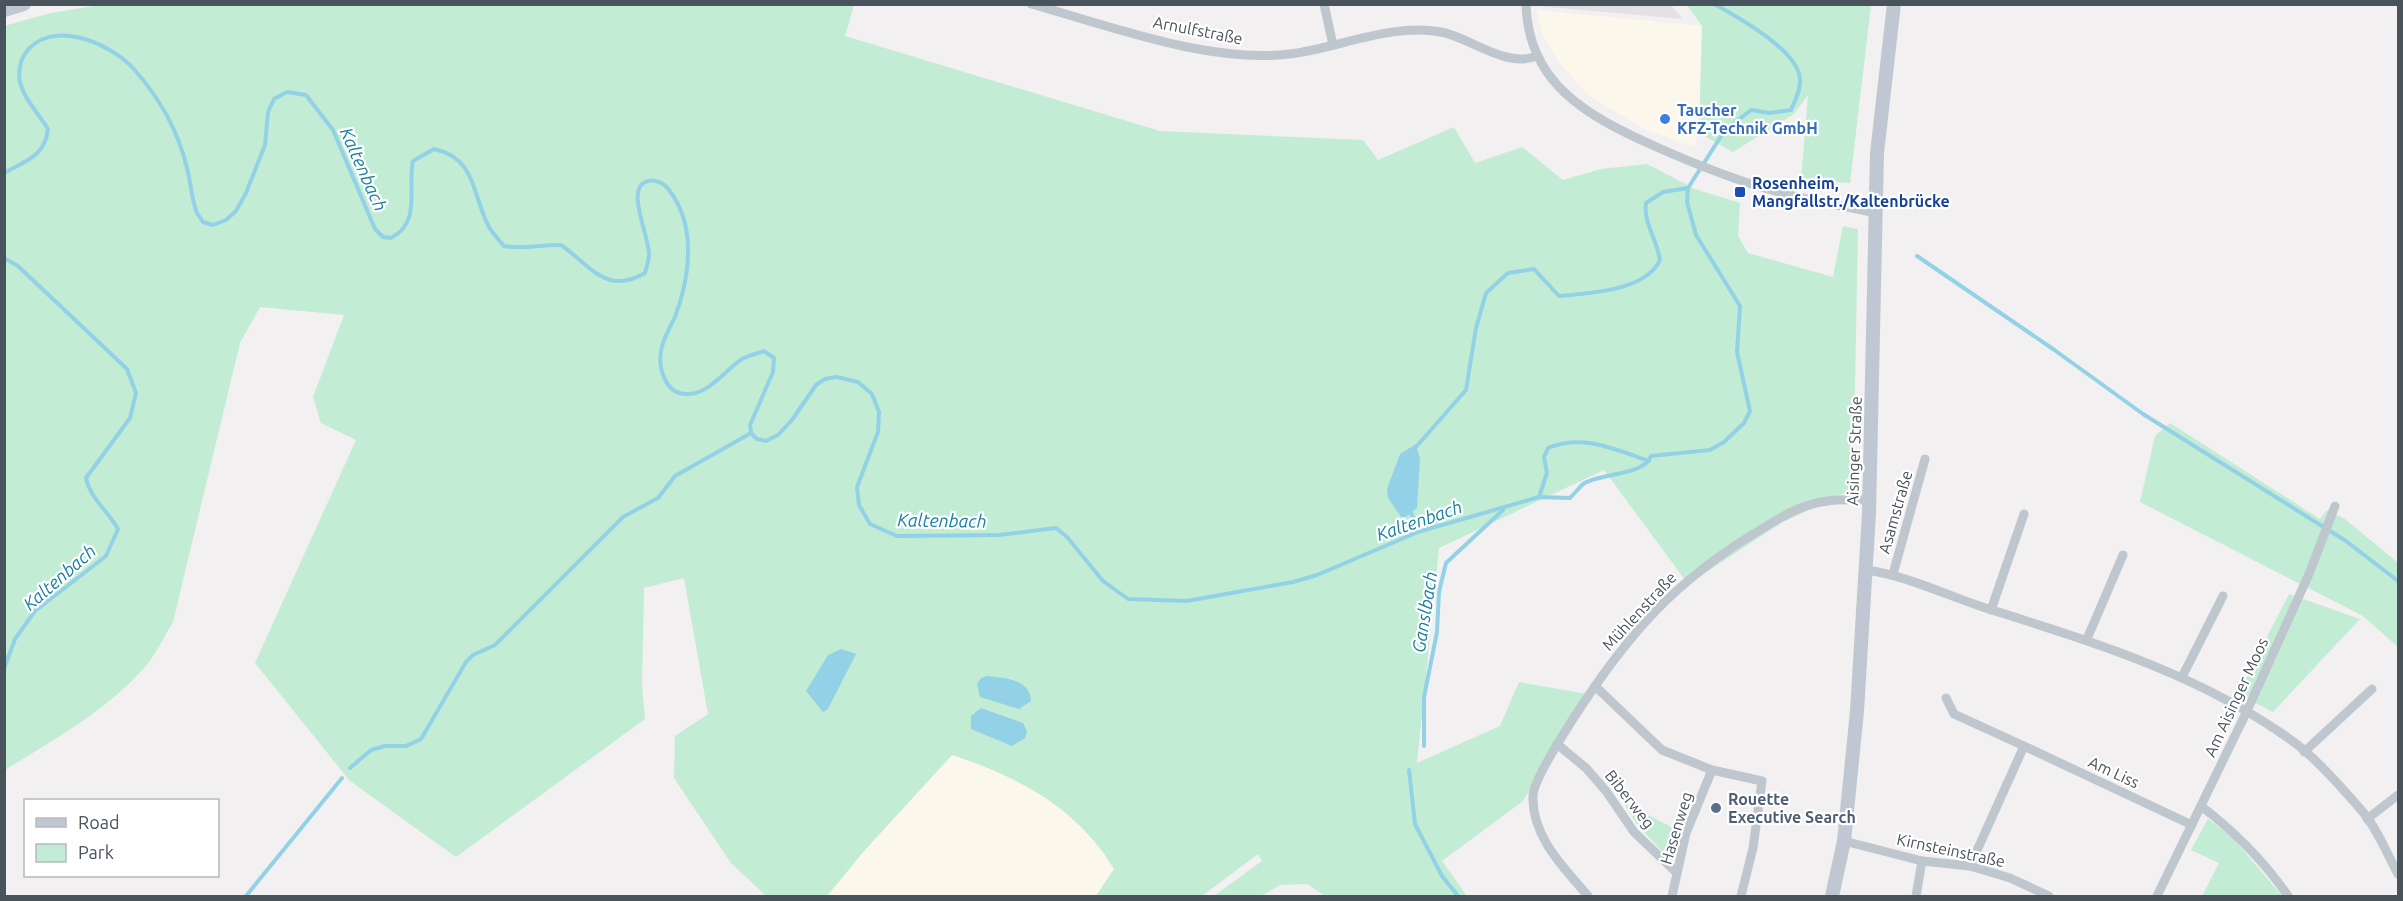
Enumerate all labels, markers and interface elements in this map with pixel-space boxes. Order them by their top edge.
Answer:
street label: Arnulfstraße [1152,12,1244,48]
place label: Taucher KFZ-Technik GmbH [1677,101,1818,137]
marker: Taucher KFZ-Technik GmbH [1658,112,1672,126]
water label: Kaltenbach [337,124,391,214]
place label: Rosenheim, Mangfallstr./Kaltenbrücke [1752,174,1950,210]
marker: Rosenheim, Mangfallstr./Kaltenbrücke [1733,185,1747,199]
street label: Aisinger Straße [1843,396,1865,506]
street label: Asamstraße [1875,468,1915,556]
water label: Kaltenbach [1374,496,1464,544]
water label: Kaltenbach [897,509,987,531]
water label: Kaltenbach [19,540,99,614]
street label: Mühlenstraße [1598,568,1680,654]
water label: Ganslbach [1408,570,1440,654]
street label: Am Aisinger Moos [2200,634,2272,759]
street label: Am Liss [2086,752,2142,792]
street label: Biberweg [1602,766,1658,832]
street label: Hasenweg [1656,790,1696,866]
place label: Rouette Executive Search [1728,790,1856,826]
legend [24,799,219,877]
marker: Rouette Executive Search [1709,801,1723,815]
text: Road [78,812,120,832]
street label: Kirnsteinstraße [1895,830,2007,870]
text: Park [78,842,114,862]

